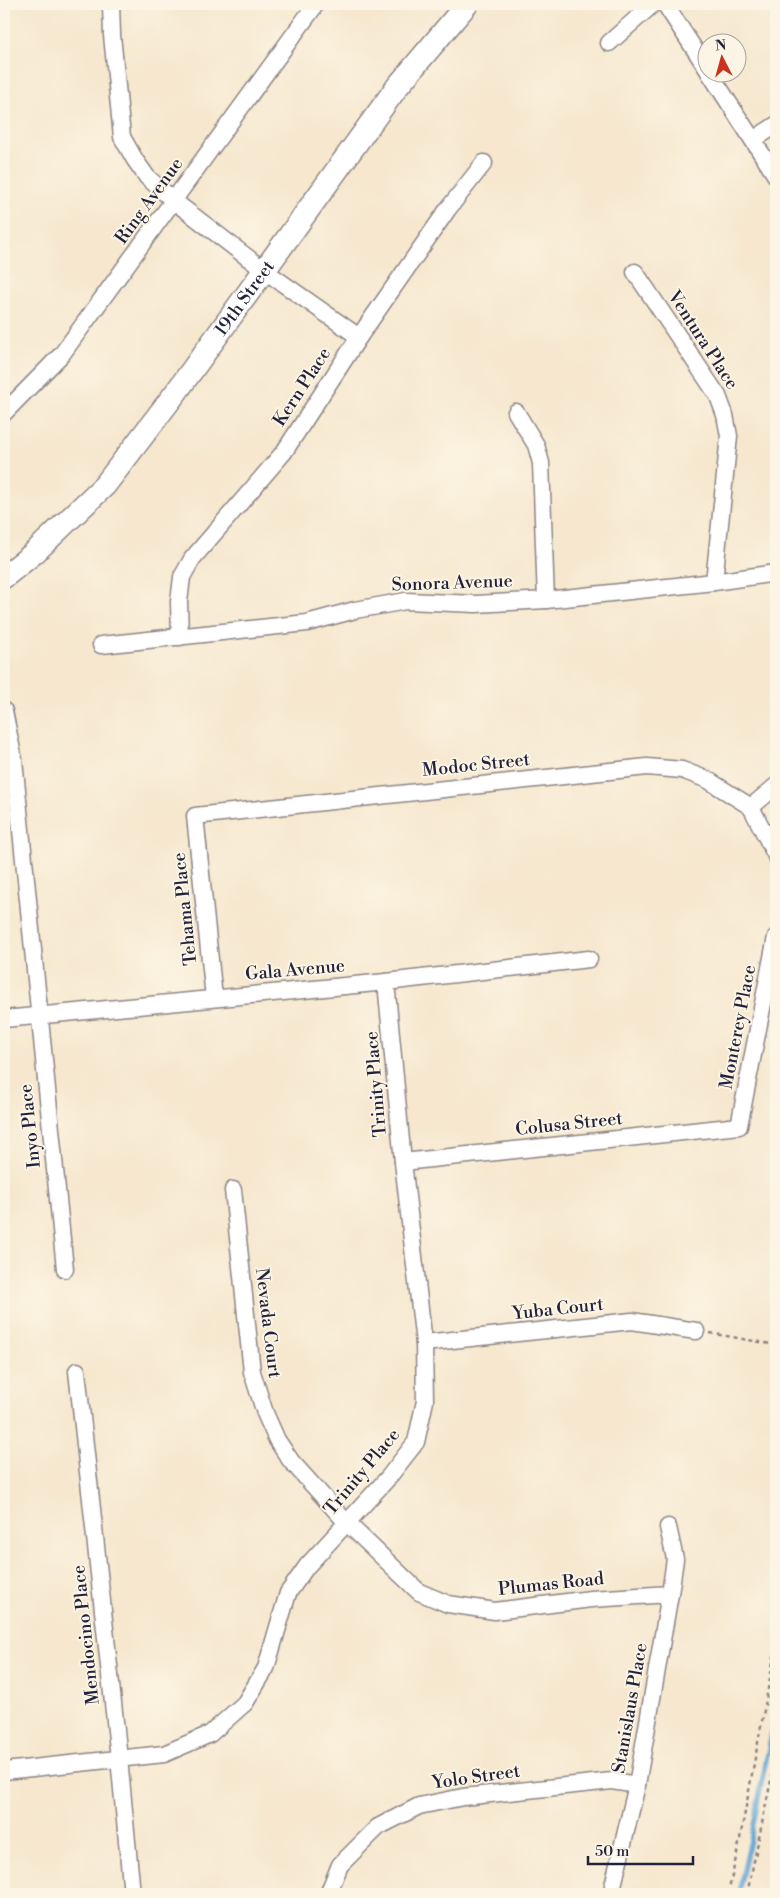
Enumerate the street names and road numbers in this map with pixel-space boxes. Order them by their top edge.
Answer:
street label: Ring Avenue [110,153,188,249]
street label: 19th Street [209,255,280,340]
street label: Ventura Place [662,285,743,394]
street label: Kern Place [268,343,336,431]
street label: Sonora Avenue [391,569,513,597]
street label: Modoc Street [421,748,532,782]
street label: Tehama Place [168,851,202,967]
street label: Gala Avenue [244,954,346,986]
street label: Monterey Place [715,963,761,1091]
street label: Trinity Place [360,1030,392,1138]
street label: Inyo Place [14,1083,46,1169]
street label: Colusa Street [514,1107,624,1141]
street label: Nevada Court [250,1267,286,1380]
street label: Yuba Court [510,1293,605,1325]
street label: Trinity Place [319,1424,405,1520]
street label: Mendocino Place [67,1564,105,1706]
street label: Plumas Road [497,1567,606,1601]
street label: Stanislaus Place [607,1641,653,1775]
street label: Yolo Street [430,1759,522,1795]

